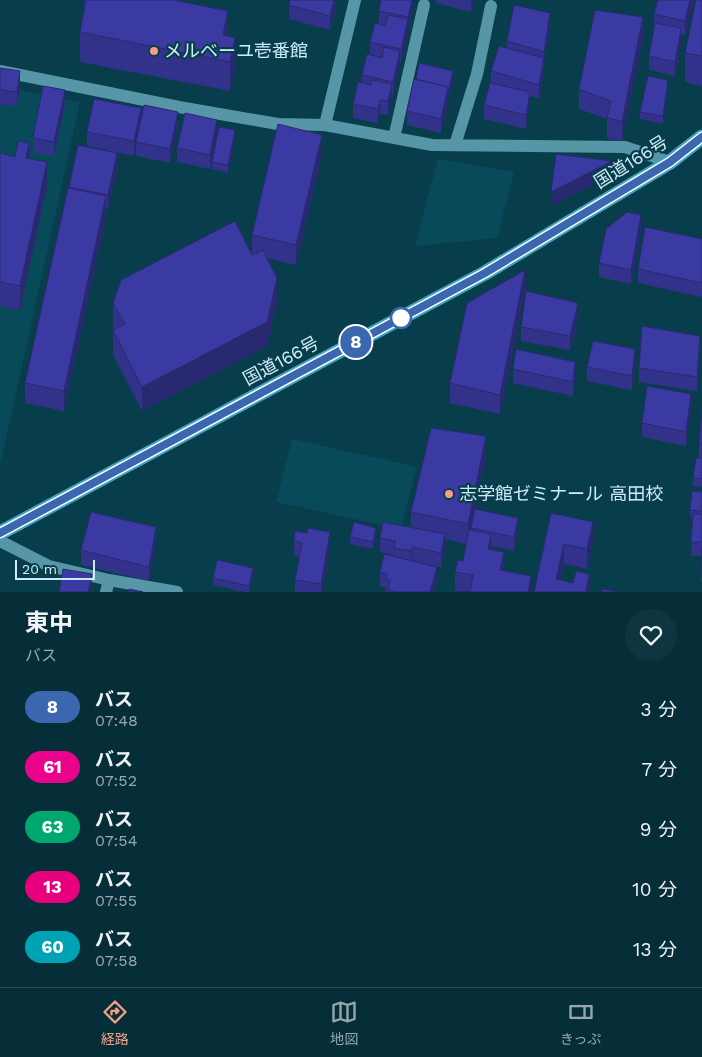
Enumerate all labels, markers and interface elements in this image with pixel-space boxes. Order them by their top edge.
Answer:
place label: メルベーユ壱番館 [164,40,308,61]
marker: メルベーユ壱番館 [148,45,160,57]
street label: 国道166号 [590,131,671,192]
unlabelled marker [390,307,412,329]
line badge: 8 [340,326,372,358]
text: 8 [350,331,362,352]
street label: 国道166号 [239,332,322,389]
place label: 志学館ゼミナール 高田校 [459,483,663,504]
marker: 志学館ゼミナール 高田校 [443,488,455,500]
scale bar [15,557,95,580]
text: 20 m [22,561,57,577]
text: 東中 [25,609,73,637]
button: heart [625,609,677,661]
text: バス [25,646,57,665]
text: バス [95,688,133,711]
text: 8 [47,696,58,717]
text: 3 分 [640,698,677,721]
text: 07:48 [95,711,138,730]
text: バス [95,748,133,771]
text: 61 [43,756,62,777]
text: 7 分 [641,758,677,781]
text: 07:52 [95,771,137,790]
text: バス [95,808,133,831]
text: 63 [42,816,63,837]
text: 9 分 [640,818,677,841]
text: 07:54 [95,831,137,850]
text: バス [95,868,133,891]
text: 13 [43,876,62,897]
text: 10 分 [632,878,677,901]
text: 07:55 [95,891,137,910]
text: バス [95,928,133,951]
text: 60 [41,936,64,957]
text: 13 分 [633,938,677,961]
text: 07:58 [95,951,138,970]
tab: 経路 [101,998,129,1048]
tab: 地図 [330,998,358,1048]
tab: きっぷ [560,998,601,1048]

